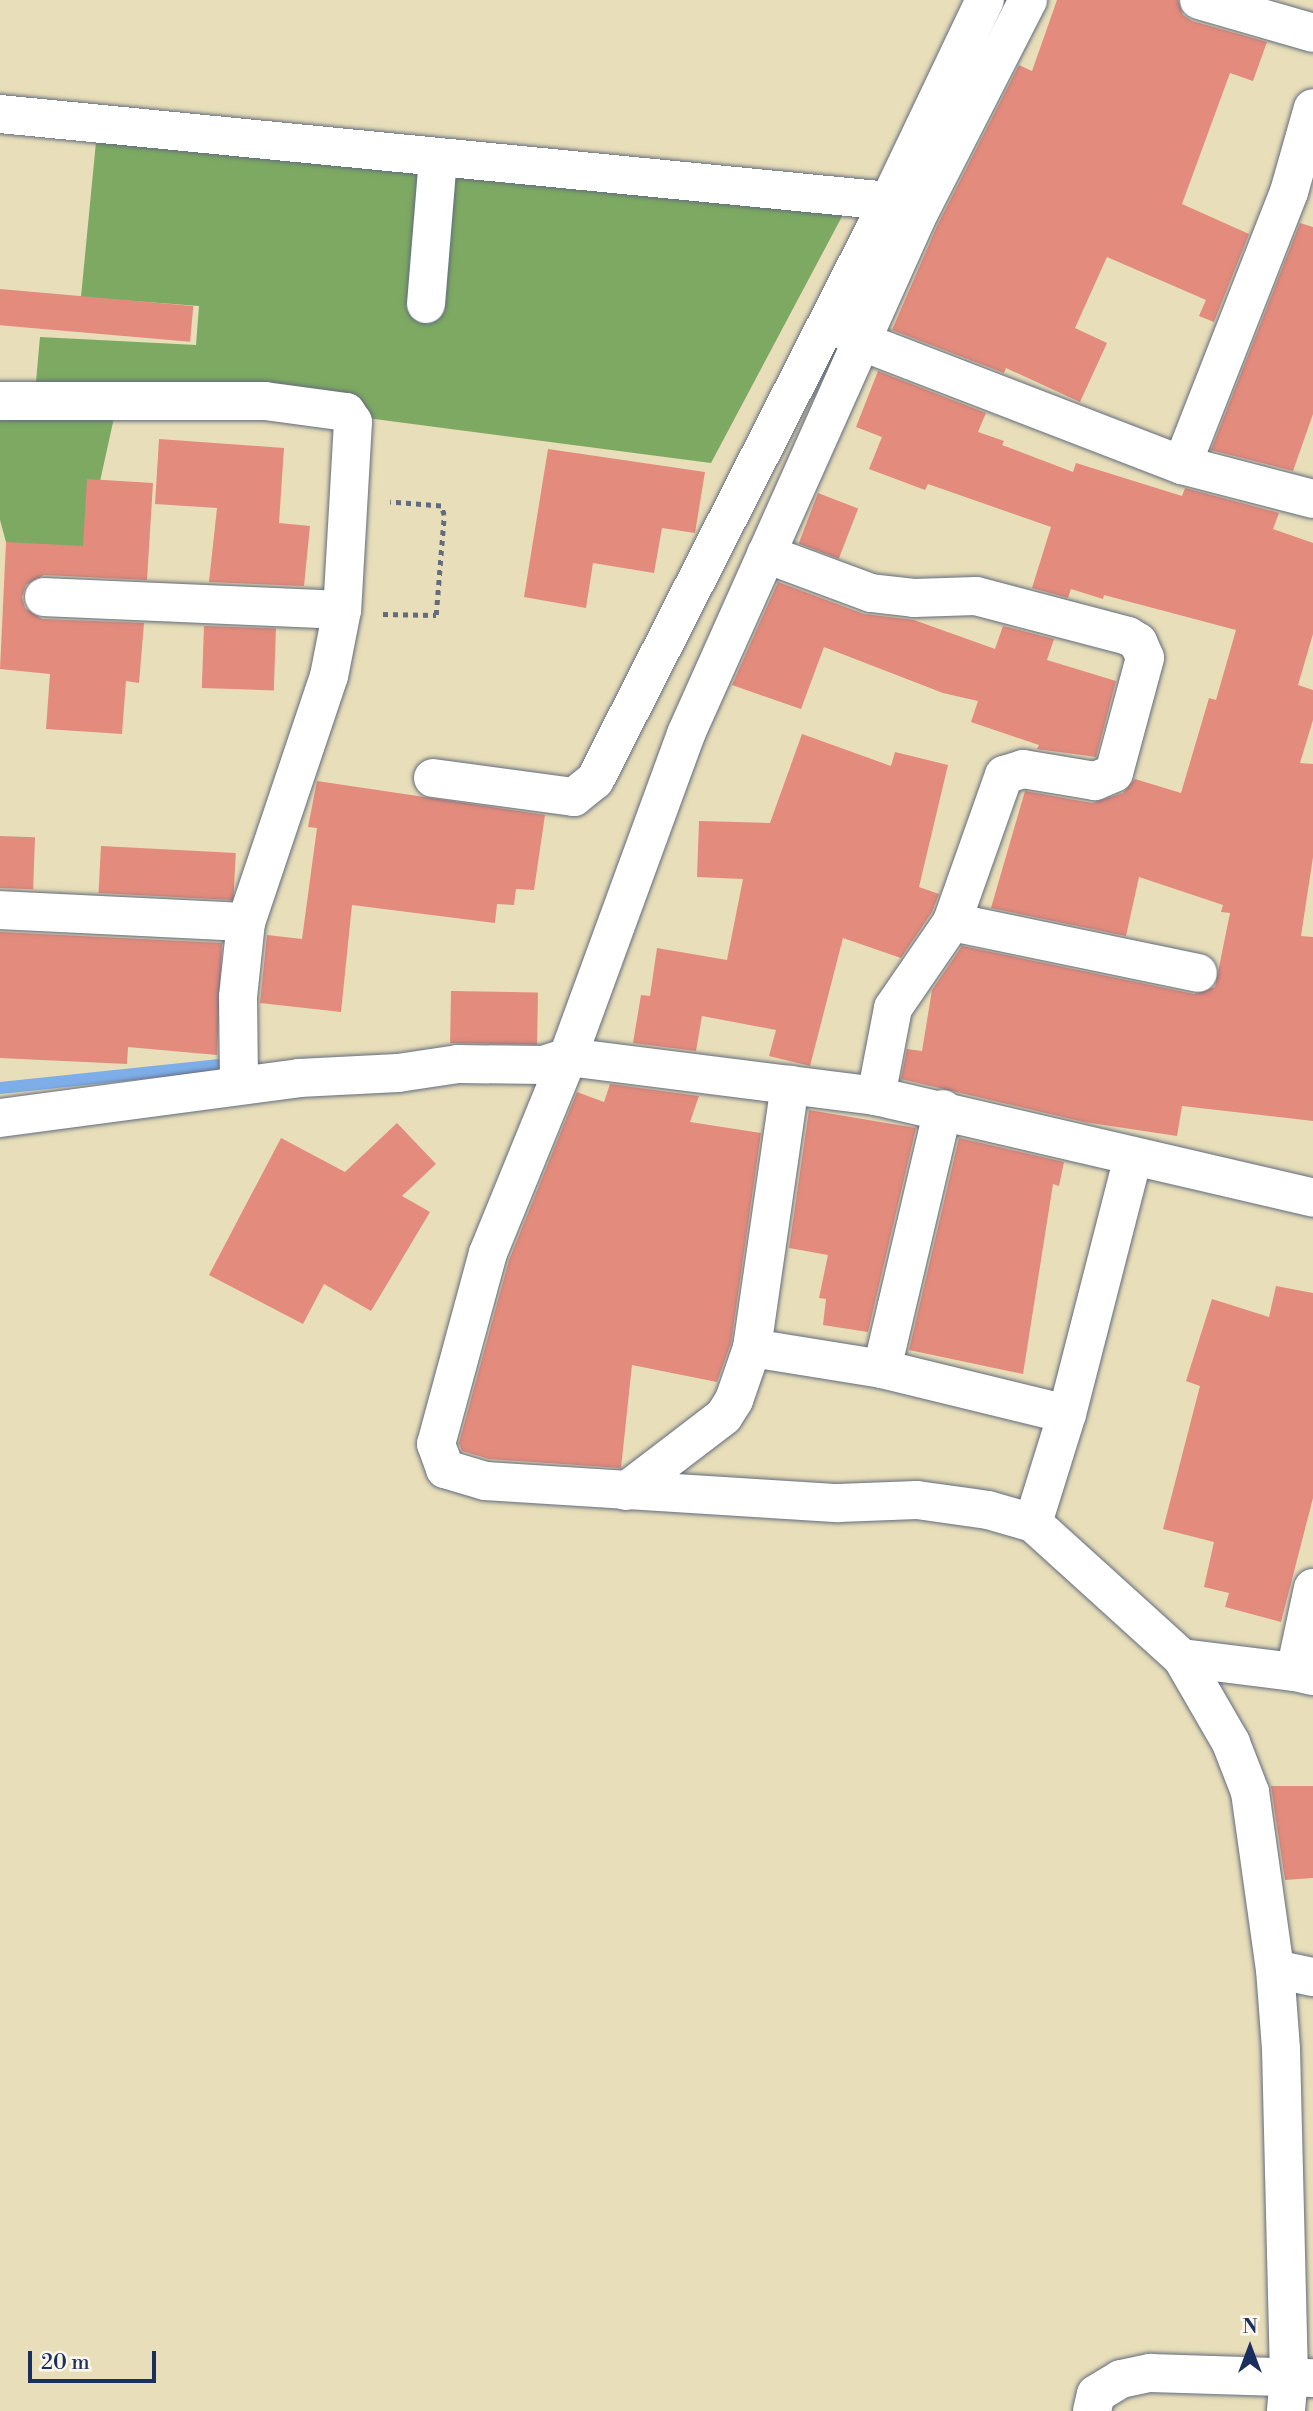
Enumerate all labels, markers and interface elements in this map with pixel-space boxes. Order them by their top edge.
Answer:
north arrow [1215,2313,1285,2383]
text: N [1242,2315,1258,2339]
scale bar [32,2338,159,2382]
text: 20 m [41,2350,90,2376]

